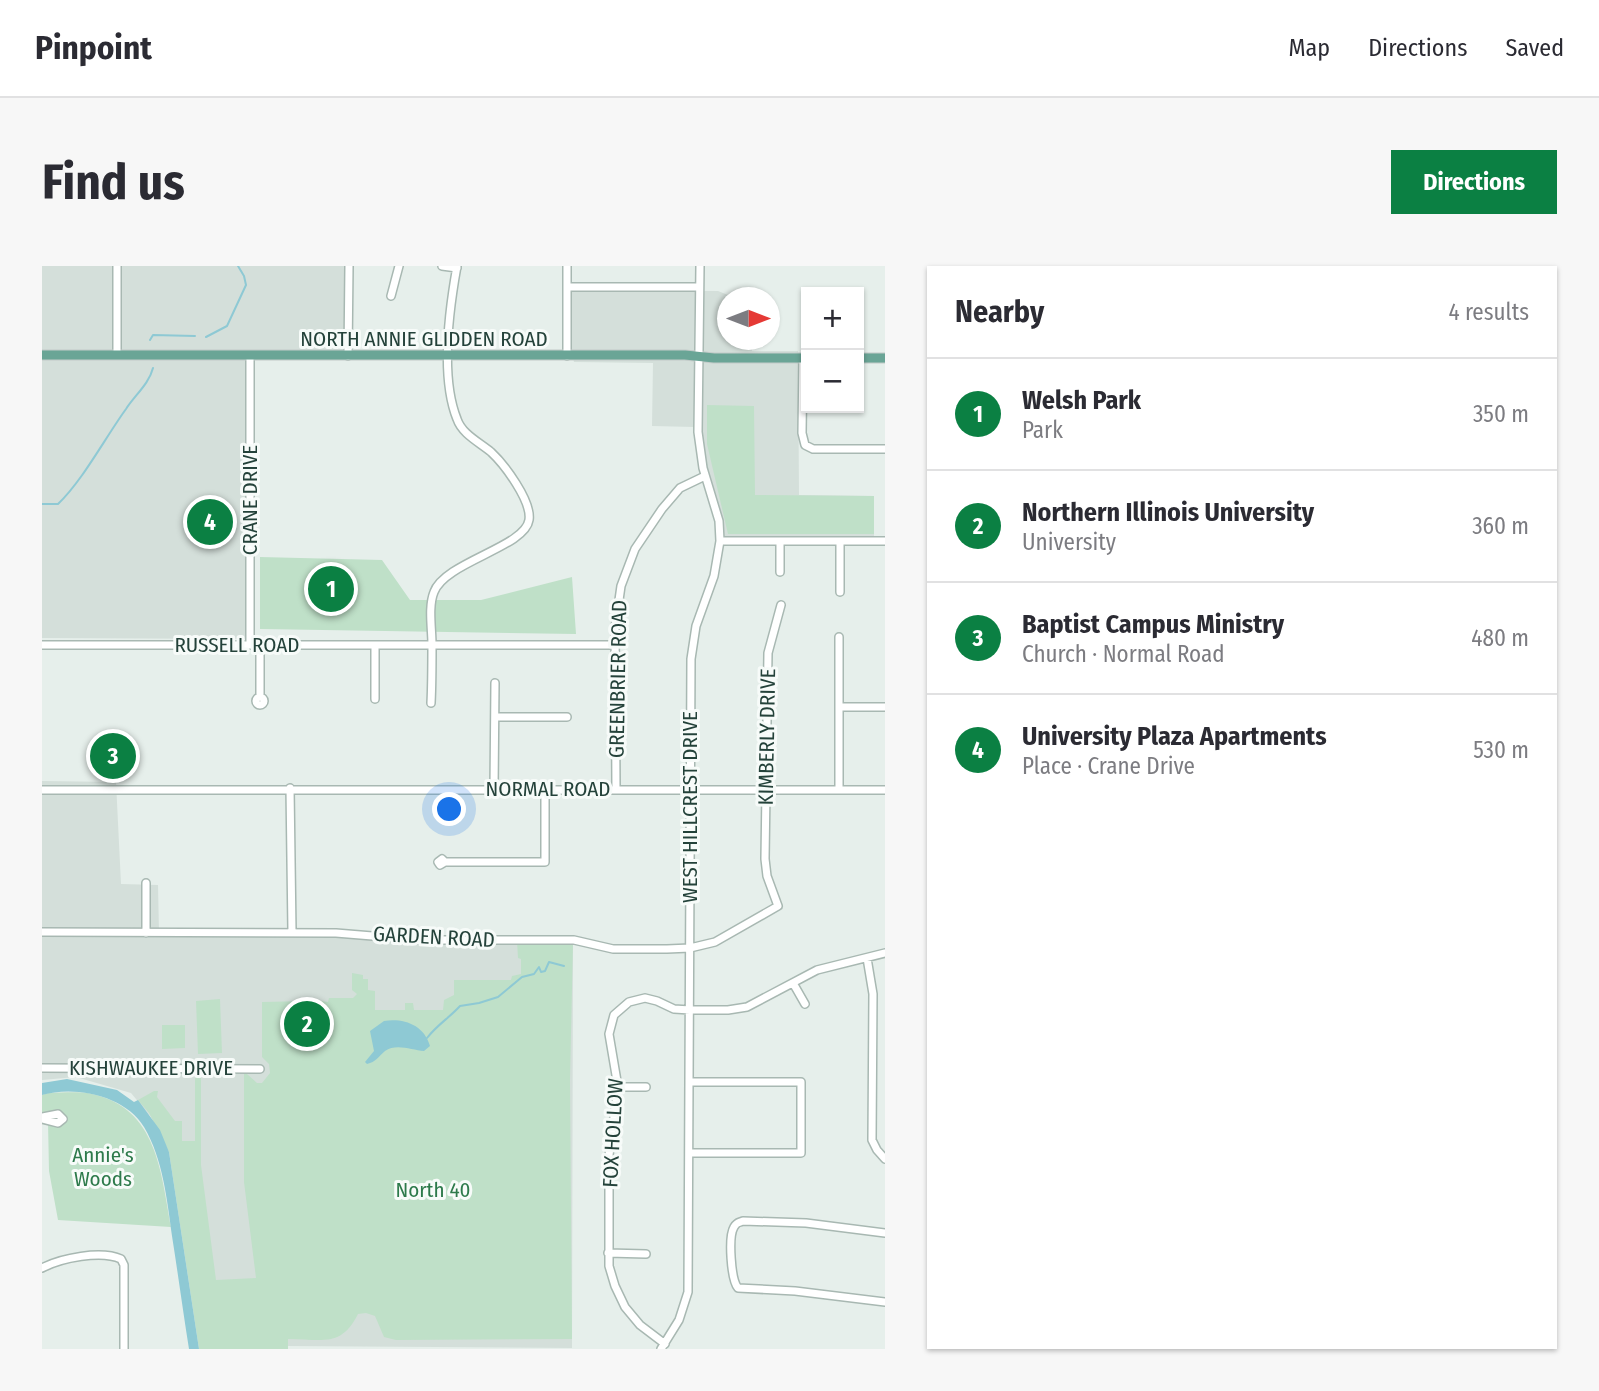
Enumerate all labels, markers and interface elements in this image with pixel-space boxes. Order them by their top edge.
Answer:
text: Pinpoint [35,28,152,68]
text: Map [1289,34,1330,62]
text: Directions [1368,34,1467,62]
text: Saved [1505,34,1564,62]
button: Directions [1391,150,1557,214]
text: Find us [42,153,185,212]
north arrow [717,287,780,350]
map controls [801,287,864,413]
button: + [801,287,864,350]
text: Nearby [955,294,1044,330]
text: 4 results [1448,298,1529,326]
street label: NORTH ANNIE GLIDDEN ROAD [300,326,548,352]
button: − [801,350,864,413]
text: Welsh Park [1022,385,1141,416]
text: 1 [973,400,983,428]
text: 350 m [1473,400,1529,428]
text: Park [1022,416,1063,444]
street label: CRANE DRIVE [237,445,263,555]
pin: 4 [187,496,233,548]
text: Northern Illinois University [1022,497,1314,528]
text: 2 [973,512,983,540]
text: 360 m [1472,512,1529,540]
text: University [1022,528,1116,556]
pin: 1 [308,563,354,615]
street label: GREENBRIER ROAD [604,600,632,758]
text: Baptist Campus Ministry [1022,609,1284,640]
text: 3 [973,624,983,652]
text: 480 m [1471,624,1529,652]
street label: RUSSELL ROAD [175,632,299,658]
text: Church · Normal Road [1022,640,1225,668]
street label: KIMBERLY DRIVE [753,668,781,806]
street label: WEST HILLCREST DRIVE [677,711,703,903]
text: University Plaza Apartments [1022,721,1327,752]
pin: 3 [90,730,136,782]
text: 4 [972,736,984,764]
text: 530 m [1473,736,1529,764]
text: Place · Crane Drive [1022,752,1195,780]
street label: NORMAL ROAD [485,776,611,802]
your location [432,792,466,826]
street label: GARDEN ROAD [373,921,495,953]
pin: 2 [284,998,330,1050]
street label: KISHWAUKEE DRIVE [69,1055,233,1081]
street label: FOX HOLLOW [597,1077,629,1188]
park label: Annie's Woods [72,1142,134,1192]
park label: North 40 [395,1177,471,1203]

